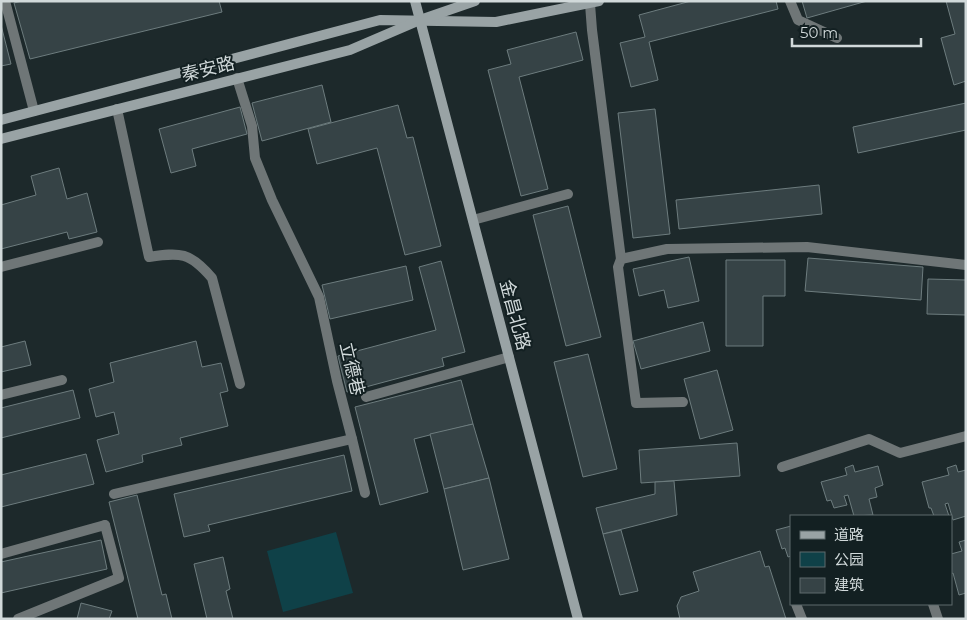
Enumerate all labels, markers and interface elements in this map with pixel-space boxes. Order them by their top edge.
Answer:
scale bar [792,15,921,47]
text: 50 m [800,23,838,42]
street label: 秦安路 [179,52,237,86]
street label: 金昌北路 [495,277,535,353]
street label: 立德巷 [335,340,369,398]
legend [790,515,952,605]
text: 道路 [834,525,864,544]
text: 公园 [834,550,864,569]
text: 建筑 [834,575,864,594]

